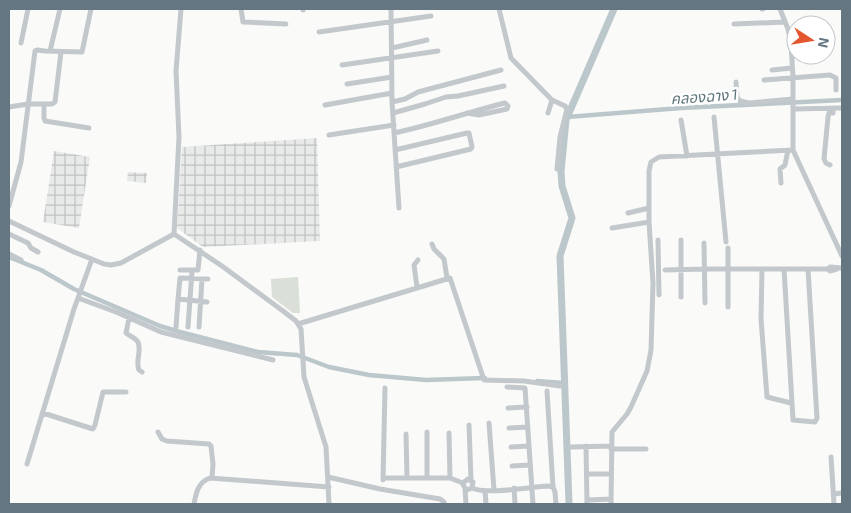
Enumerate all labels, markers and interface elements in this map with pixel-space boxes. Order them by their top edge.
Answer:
north arrow [786,15,836,65]
text: N [815,36,834,50]
water label: คลองฉาง 1 [670,85,738,107]

